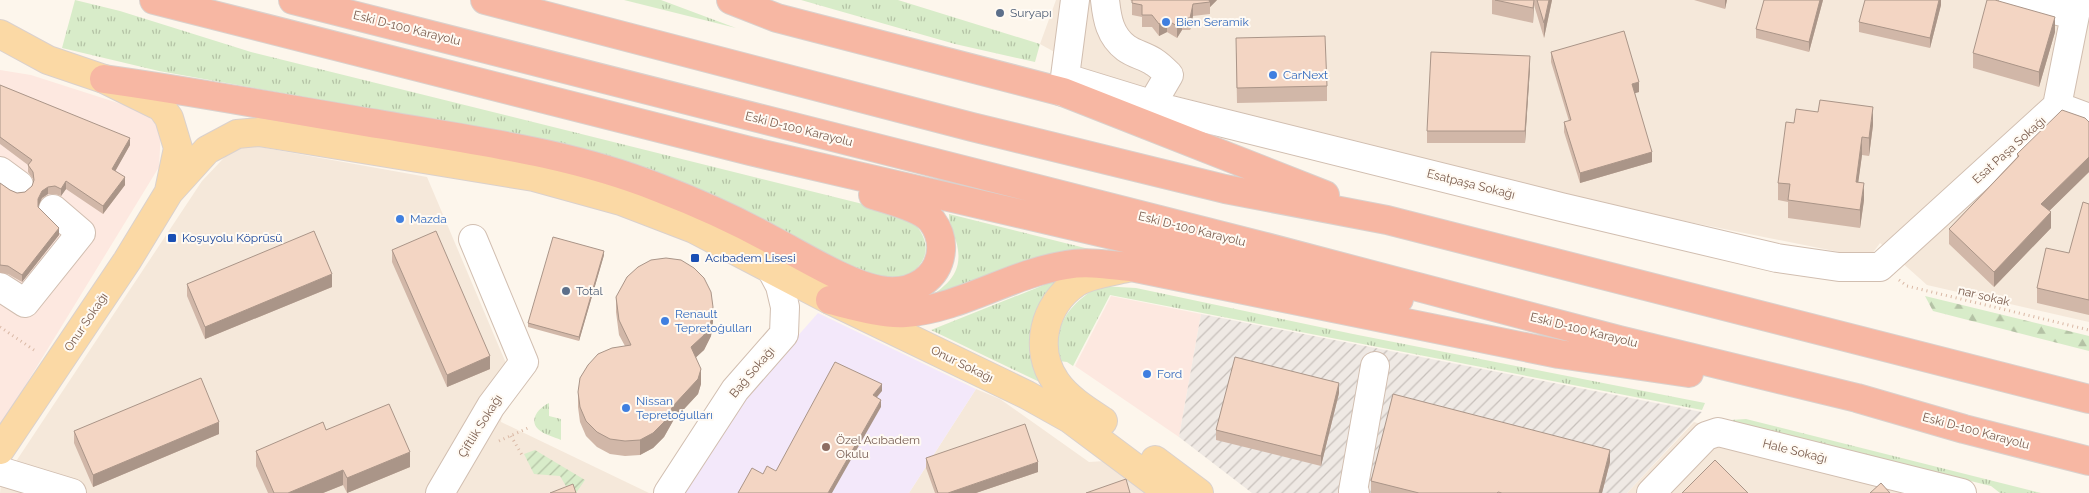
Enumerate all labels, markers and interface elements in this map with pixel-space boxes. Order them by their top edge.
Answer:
place label: Suryapı [1010,6,1052,20]
marker: Suryapı [994,7,1006,19]
street label: Eski D-100 Karayolu [352,8,462,48]
place label: Bien Seramik [1176,15,1249,29]
marker: Bien Seramik [1160,16,1172,28]
place label: CarNext [1283,68,1328,82]
marker: CarNext [1267,69,1279,81]
street label: Eski D-100 Karayolu [744,109,854,149]
street label: Esat Paşa Sokağı [1970,114,2048,186]
street label: Esatpaşa Sokağı [1426,166,1516,202]
street label: Eski D-100 Karayolu [1137,209,1247,249]
place label: Mazda [410,212,447,226]
marker: Mazda [394,213,406,225]
place label: Koşuyolu Köprüsü [182,231,282,245]
marker: Koşuyolu Köprüsü [166,232,178,244]
place label: Acıbadem Lisesi [705,251,796,265]
marker: Acıbadem Lisesi [689,252,701,264]
street label: nar sokak [1957,283,2012,309]
place label: Total [576,284,604,298]
marker: Total [560,285,572,297]
street label: Onur Sokağı [61,290,111,354]
place label: Renault Tepretoğulları [675,307,752,335]
street label: Eski D-100 Karayolu [1529,310,1639,350]
marker: Renault Tepretoğulları [659,315,671,327]
street label: Onur Sokağı [929,343,995,385]
street label: Bağ Sokağı [727,344,777,400]
place label: Ford [1157,367,1182,381]
marker: Ford [1141,368,1153,380]
street label: Çiftlik Sokağı [455,392,505,460]
place label: Nissan Tepretoğulları [636,394,713,422]
marker: Nissan Tepretoğulları [620,402,632,414]
street label: Eski D-100 Karayolu [1921,410,2031,452]
place label: Özel Acıbadem Okulu [836,433,920,461]
street label: Hale Sokağı [1761,436,1829,466]
marker: Özel Acıbadem Okulu [820,441,832,453]

